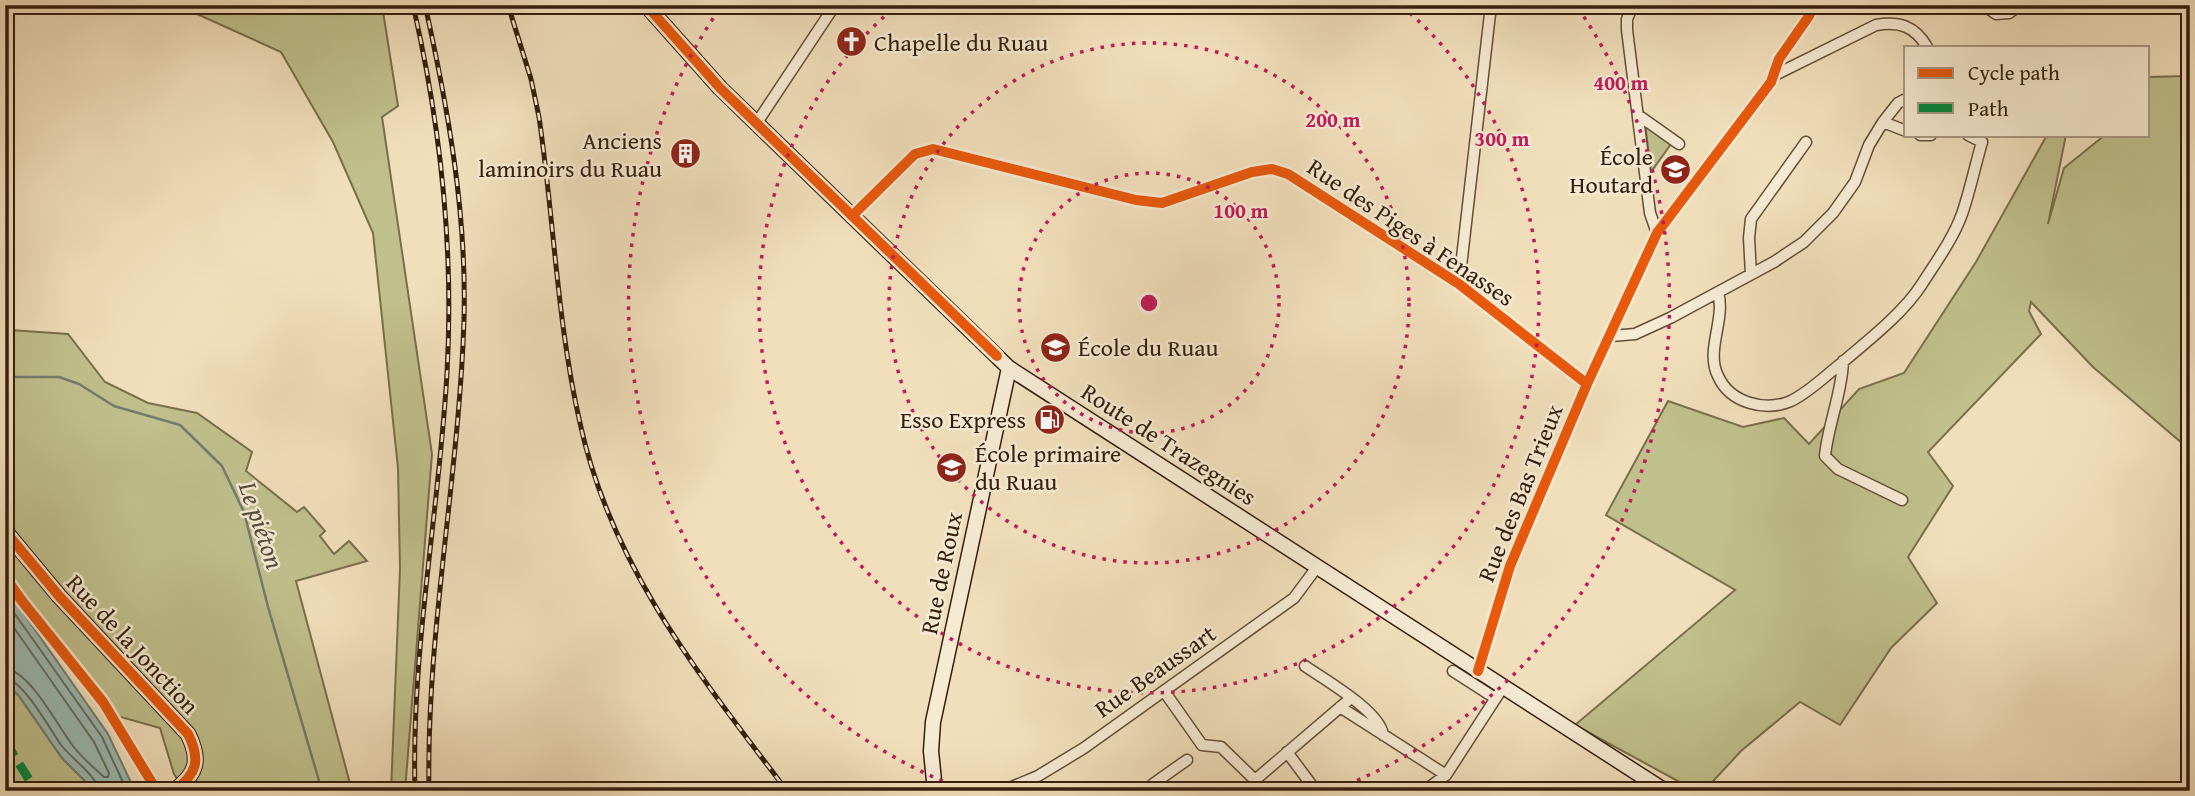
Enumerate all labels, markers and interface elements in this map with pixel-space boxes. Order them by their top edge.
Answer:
church icon: Chapelle du Ruau [834,25,868,59]
place label: Chapelle du Ruau [874,25,1048,60]
legend [1904,46,2150,136]
text: Cycle path [1968,57,2060,88]
text: 400 m [1593,67,1649,98]
text: Path [1968,93,2009,124]
text: 200 m [1305,104,1361,135]
place label: Anciens laminoirs du Ruau [478,123,662,186]
text: 300 m [1474,123,1530,154]
building icon: Anciens laminoirs du Ruau [668,137,702,171]
place label: École Houtard [1570,139,1653,202]
street label: Rue des Piges à Fenasses [1300,149,1522,315]
school or university icon: École Houtard [1659,153,1693,187]
text: 100 m [1213,195,1269,226]
centre of rings [1137,291,1161,315]
school or university icon: École du Ruau [1038,330,1072,364]
place label: École du Ruau [1078,330,1219,365]
street label: Route de Trazegnies [1075,374,1263,514]
street label: Rue des Bas Trieux [1468,398,1572,587]
place label: Esso Express [900,402,1026,437]
fuel station icon: Esso Express [1032,402,1066,436]
place label: École primaire du Ruau [975,436,1121,499]
school or university icon: École primaire du Ruau [935,450,969,484]
water label: Le piéton [229,475,295,574]
street label: Rue de Roux [911,508,971,637]
street label: Rue de la Jonction [59,566,208,722]
street label: Rue Beaussart [1087,616,1223,726]

